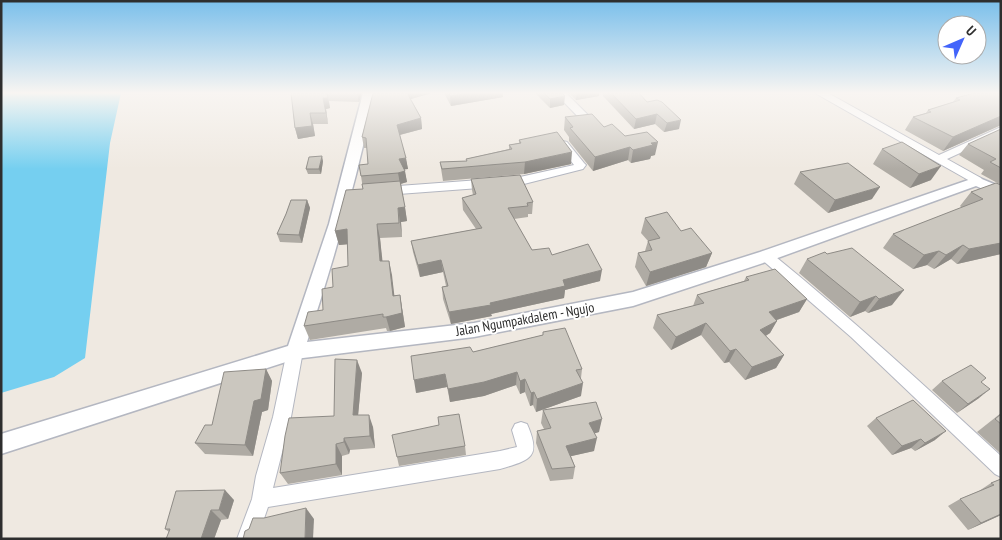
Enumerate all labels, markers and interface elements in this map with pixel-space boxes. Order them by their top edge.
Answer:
north arrow [937,15,987,65]
text: U [962,22,980,40]
street label: Jalan Ngumpakdalem - Ngujo [453,298,596,340]

